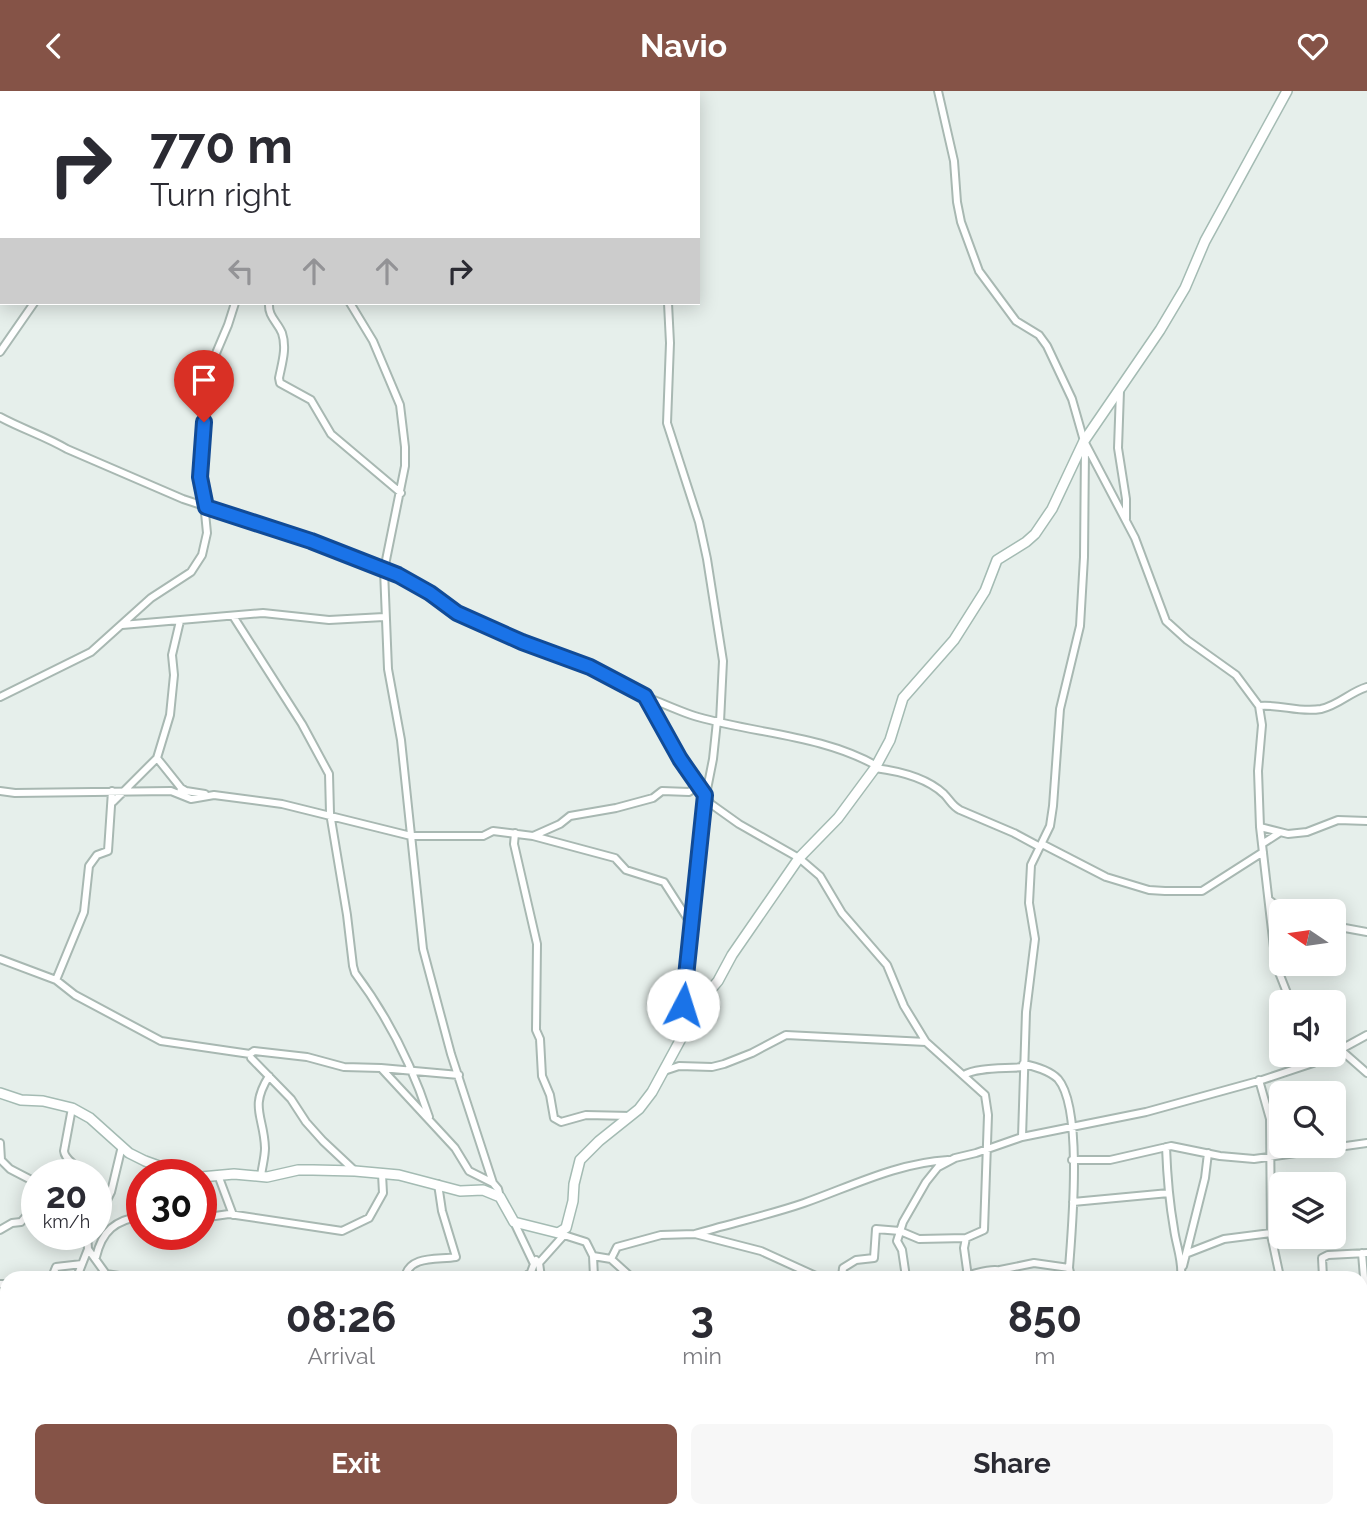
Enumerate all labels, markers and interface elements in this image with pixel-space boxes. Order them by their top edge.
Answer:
icon: back [35,27,73,65]
text: Navio [640,27,727,64]
icon: heart [1294,27,1332,65]
text: 770 m [150,117,293,174]
icon: right [35,119,126,210]
text: Turn right [150,176,291,213]
icon: left [222,252,260,290]
icon: ahead [295,252,333,290]
icon: ahead [368,252,406,290]
icon: right [441,252,479,290]
pin [174,350,234,422]
icon: arrive [185,361,223,399]
north arrow [1269,899,1346,977]
map controls [1269,899,1346,1249]
position arrow [646,968,720,1042]
button: sound [1269,990,1346,1067]
button: search [1269,1081,1346,1158]
speed limit sign: 30 [126,1159,217,1250]
button: layers [1269,1172,1346,1249]
text: 20 [46,1175,87,1216]
text: km/h [43,1211,90,1232]
text: 08:26 [286,1293,397,1342]
text: 3 [690,1293,714,1342]
text: 850 [1008,1293,1082,1342]
text: Arrival [307,1342,375,1369]
text: min [682,1342,722,1369]
text: m [1034,1342,1056,1369]
button: Exit [35,1424,677,1504]
button: Share [691,1424,1333,1504]

